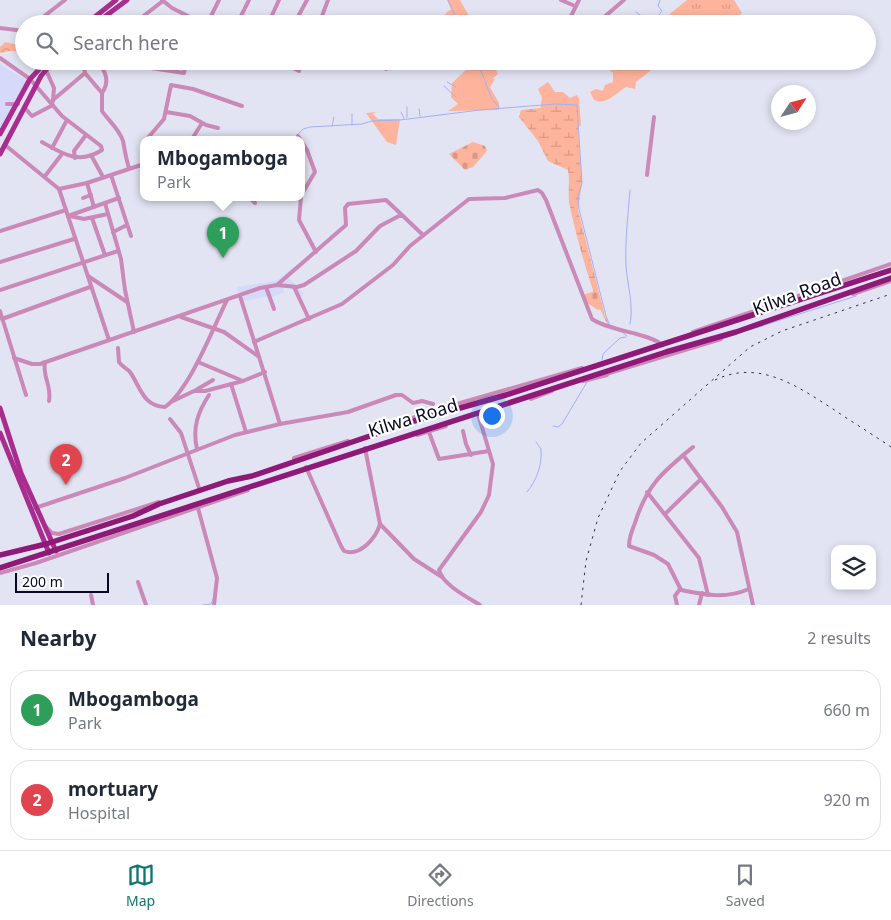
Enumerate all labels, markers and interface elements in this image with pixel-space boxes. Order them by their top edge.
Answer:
search box [15,15,876,70]
icon: search [33,29,61,57]
text: Search here [73,30,179,56]
north arrow [771,85,816,130]
popup [140,136,305,201]
text: Mbogamboga [157,145,288,171]
text: Park [157,171,191,193]
pin: 1 [207,217,239,258]
street label: Kilwa Road [749,266,844,320]
street label: Kilwa Road [365,392,461,442]
your location [479,403,505,429]
pin: 2 [50,444,82,485]
map controls [831,545,876,590]
button: layers [831,545,876,590]
scale bar [15,570,109,593]
text: 200 m [22,572,63,591]
text: Nearby [20,624,96,652]
text: 2 results [807,627,871,649]
text: Mbogamboga [68,686,199,712]
text: 1 [32,699,42,721]
text: 660 m [823,699,870,721]
text: Park [68,712,102,734]
text: mortuary [68,776,158,802]
text: 2 [32,789,42,811]
text: 920 m [823,789,870,811]
text: Hospital [68,802,130,824]
tab: Map [126,861,155,910]
tab: Directions [407,861,474,910]
tab: Saved [726,861,765,910]

